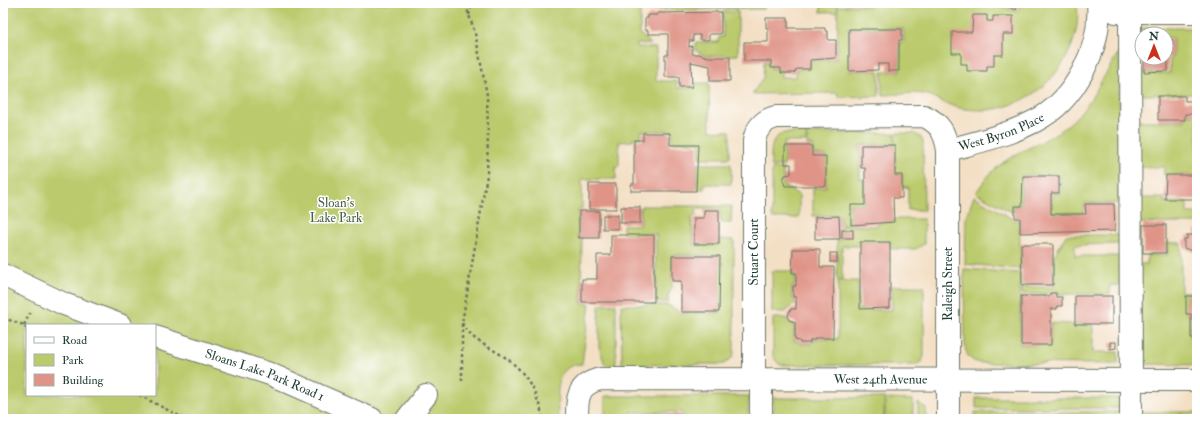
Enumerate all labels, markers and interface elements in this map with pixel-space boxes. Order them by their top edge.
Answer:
north arrow [1134,26,1174,66]
text: N [1148,30,1160,43]
street label: West Byron Place [955,109,1048,155]
park label: Sloan's Lake Park [310,195,363,226]
street label: Stuart Court [746,219,762,285]
street label: Raleigh Street [940,247,956,321]
legend [26,324,156,396]
text: Road [62,333,87,348]
street label: Sloans Lake Park Road 1 [203,346,327,405]
text: Park [62,353,84,368]
street label: West 24th Avenue [832,371,928,388]
text: Building [62,373,105,388]

